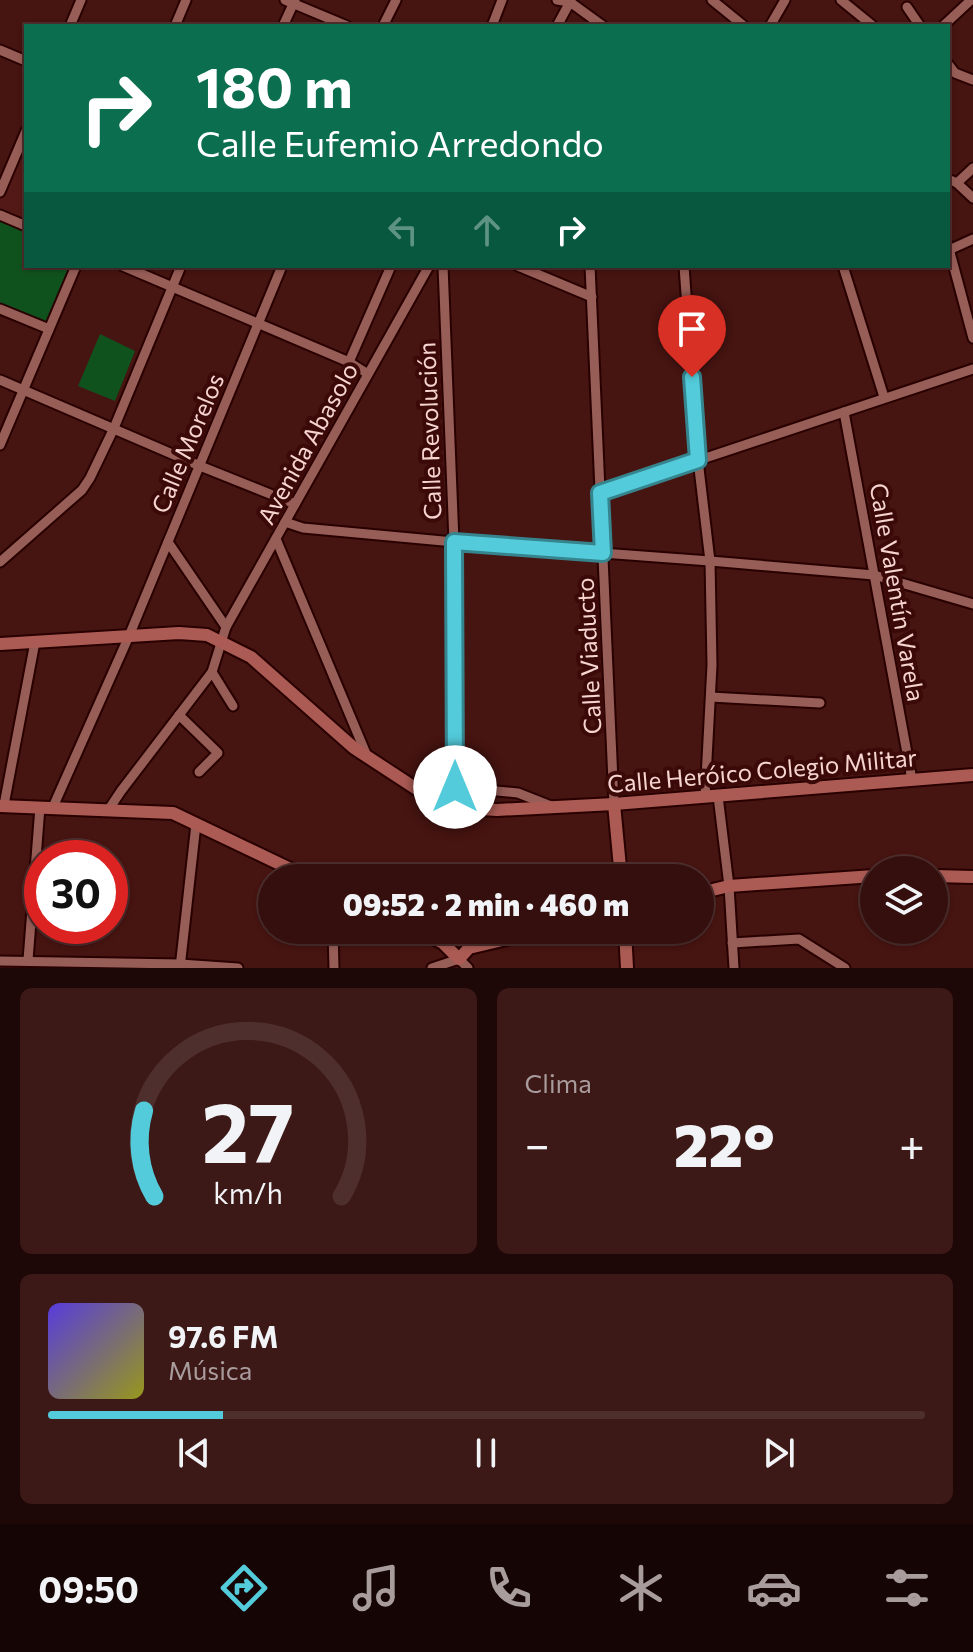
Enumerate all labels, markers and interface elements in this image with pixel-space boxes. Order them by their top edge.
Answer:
text: 180 m [196,51,353,120]
icon: right [64,56,168,160]
text: Calle Eufemio Arredondo [196,120,604,164]
icon: left [381,208,425,252]
icon: ahead [465,208,509,252]
icon: right [549,208,593,252]
pin [658,295,726,377]
icon: arrive [670,307,714,351]
street label: Calle Revolución [411,342,447,520]
street label: Avenida Abasolo [251,357,363,529]
street label: Calle Morelos [145,369,229,517]
street label: Calle Valentín Varela [865,481,931,703]
street label: Calle Viaducto [569,577,607,735]
street label: Calle Heróico Colegio Militar [606,742,918,798]
position arrow [413,745,497,829]
speed limit sign: 30 [24,840,128,944]
map controls [860,856,948,944]
button: layers [860,856,948,944]
text: 09:52 · 2 min · 460 m [343,885,629,922]
text: Clima [525,1067,592,1098]
text: 27 [202,1078,295,1180]
text: 22° [674,1106,775,1179]
text: − [525,1116,550,1170]
text: + [899,1116,925,1170]
text: km/h [213,1175,283,1210]
text: 97.6 FM [168,1317,278,1354]
text: Música [168,1354,252,1385]
icon: previous [172,1431,216,1475]
icon: pause [464,1431,508,1475]
icon: next [757,1431,801,1475]
icon: directions [216,1560,272,1616]
icon: music [348,1560,404,1616]
icon: phone [481,1560,537,1616]
icon: climate [613,1560,669,1616]
icon: car [746,1560,802,1616]
icon: filters [879,1560,935,1616]
text: 09:50 [38,1566,139,1610]

